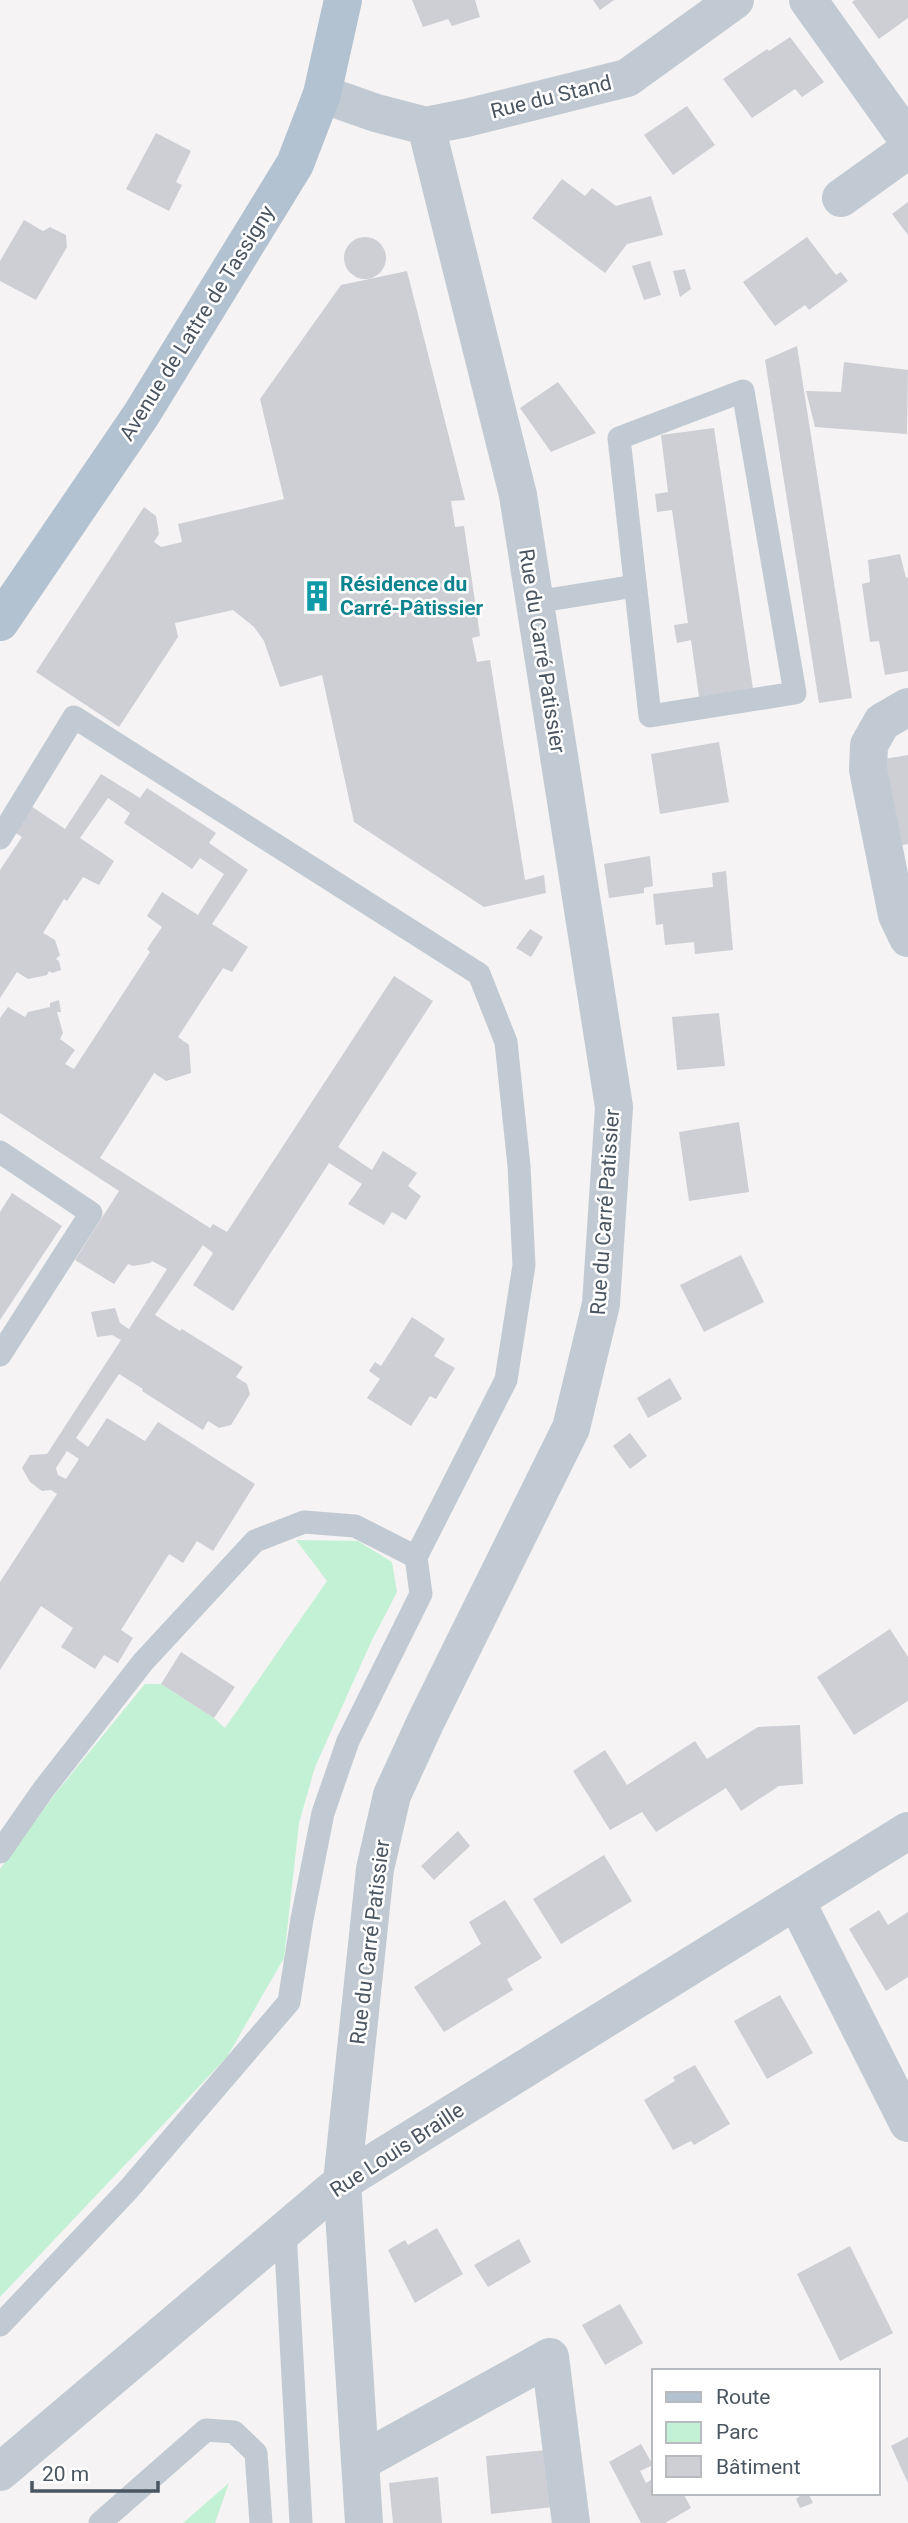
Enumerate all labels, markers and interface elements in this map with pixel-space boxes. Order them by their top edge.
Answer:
street label: Rue du Stand [488,70,614,124]
street label: Avenue de Lattre de Tassigny [115,201,279,445]
street label: Rue du Carré Patissier [514,547,570,755]
place label: Résidence du Carré-Pâtissier [340,572,484,620]
building icon: Résidence du Carré-Pâtissier [300,579,334,613]
street label: Rue du Carré Patissier [586,1108,624,1316]
street label: Rue du Carré Patissier [346,1838,394,2046]
street label: Rue Louis Braille [326,2098,468,2202]
legend [652,2369,880,2495]
text: Route [716,2385,771,2409]
text: Parc [716,2420,758,2444]
scale bar [32,2450,158,2494]
text: Bâtiment [716,2455,801,2479]
text: 20 m [42,2462,89,2486]

